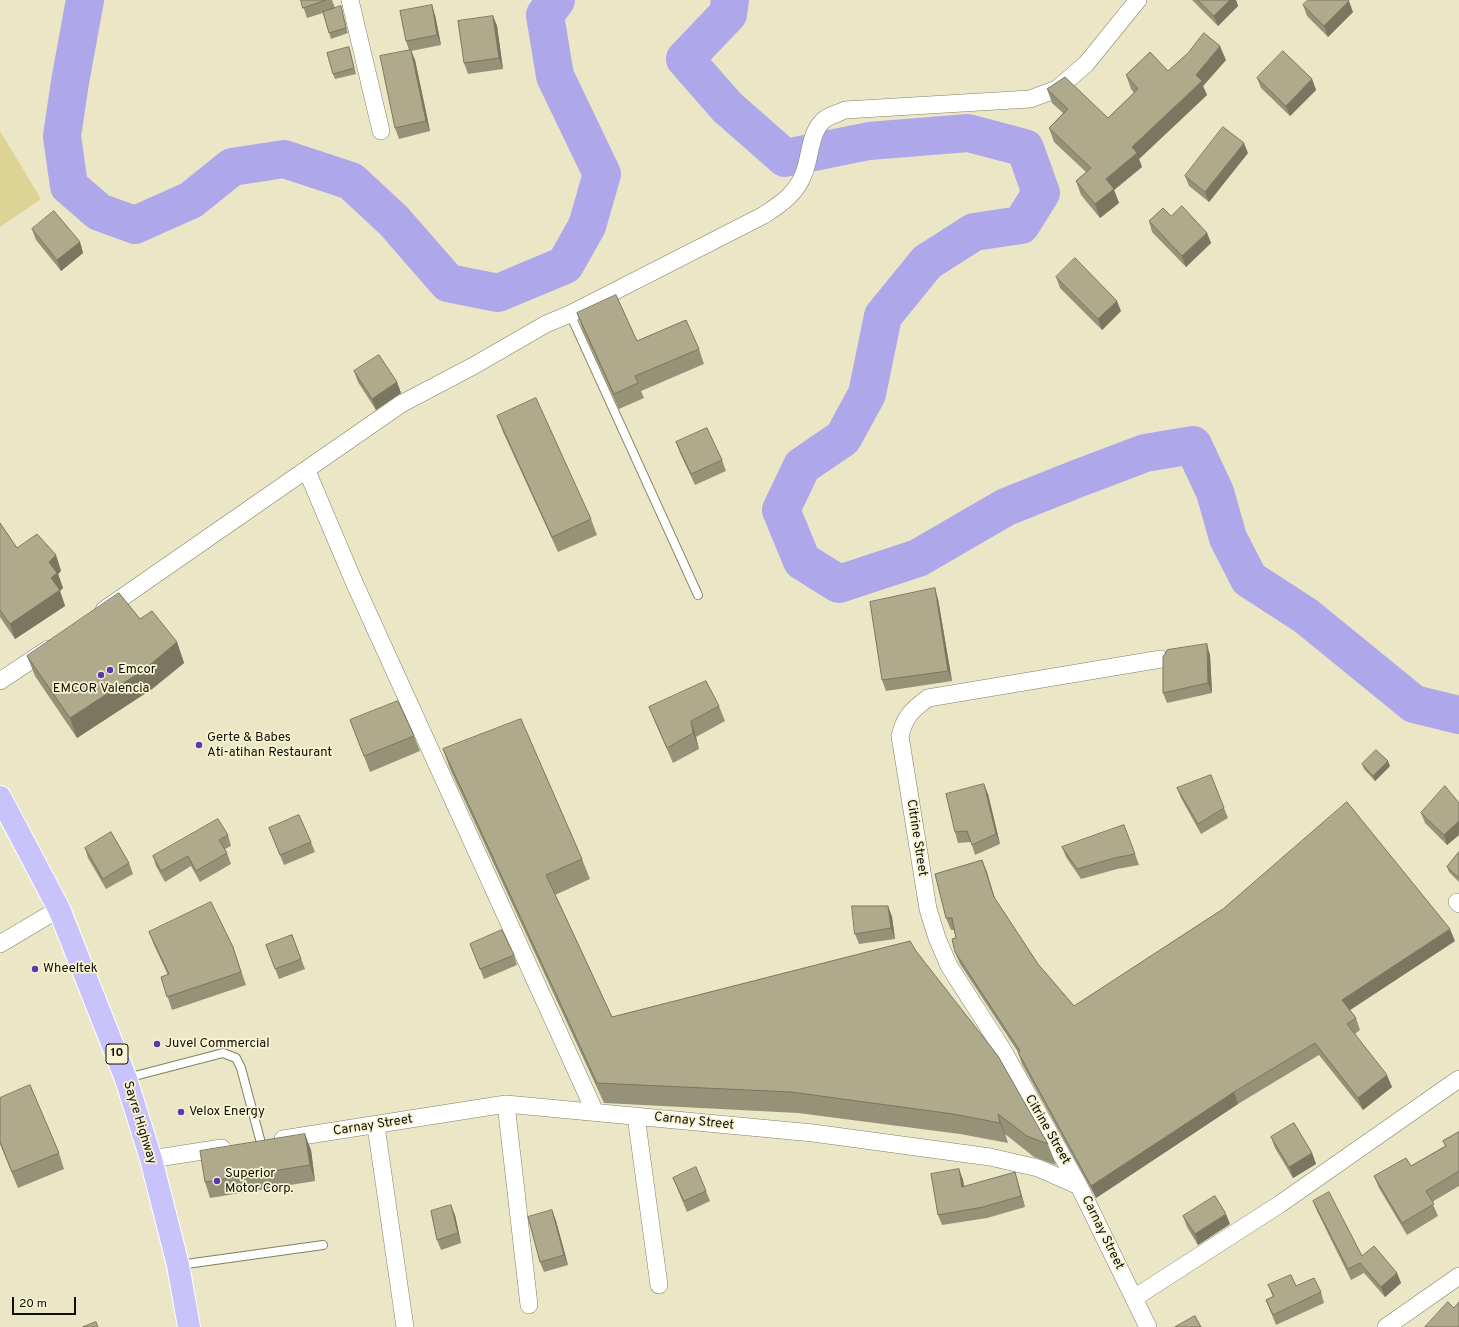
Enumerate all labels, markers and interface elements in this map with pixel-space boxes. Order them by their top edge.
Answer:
place label: Emcor [118,662,156,678]
marker: Emcor [105,665,115,675]
marker: EMCOR Valencia [96,670,106,680]
place label: EMCOR Valencia [53,681,149,697]
place label: Gerte & Babes Ati-atihan Restaurant [207,730,332,761]
marker: Gerte & Babes Ati-atihan Restaurant [194,740,204,750]
street label: Citrine Street [902,798,930,878]
place label: Wheeltek [43,961,98,977]
marker: Wheeltek [30,964,40,974]
place label: Juvel Commercial [165,1036,270,1052]
marker: Juvel Commercial [152,1039,162,1049]
road number: 10 [106,1044,128,1064]
street label: Sayre Highway [119,1080,159,1166]
street label: Citrine Street [1021,1092,1073,1168]
place label: Velox Energy [189,1104,265,1120]
marker: Velox Energy [176,1107,186,1117]
street label: Carnay Street [653,1110,735,1134]
street label: Carnay Street [332,1112,414,1140]
place label: Superior Motor Corp. [225,1166,294,1197]
marker: Superior Motor Corp. [212,1176,222,1186]
street label: Carnay Street [1077,1193,1127,1273]
scale bar [14,1289,78,1315]
text: 20 m [19,1296,47,1312]

